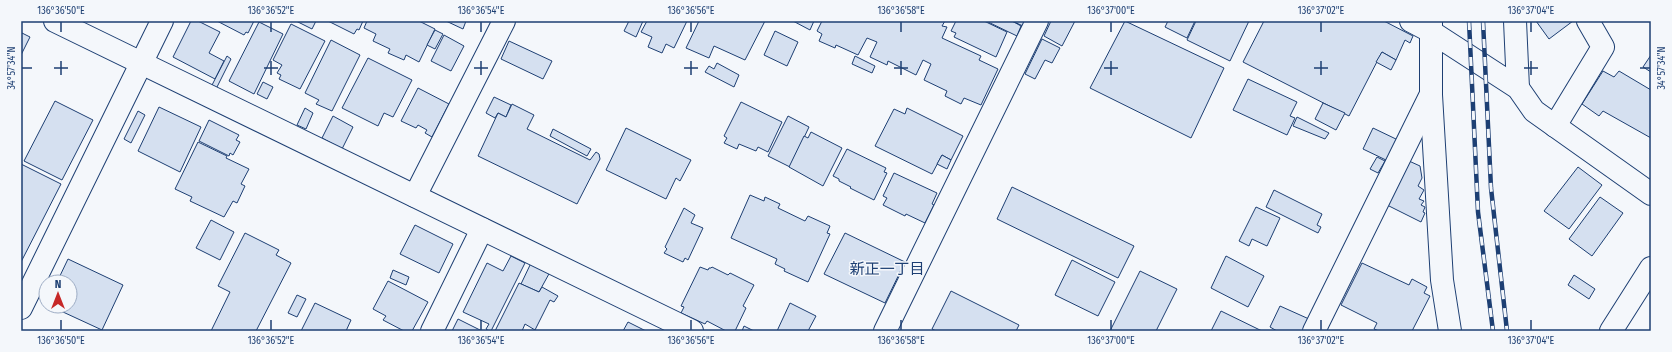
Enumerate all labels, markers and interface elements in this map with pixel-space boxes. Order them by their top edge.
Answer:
text: 136°36'50"E [37,5,85,17]
text: 136°36'52"E [248,5,295,17]
text: 136°36'54"E [458,5,505,17]
text: 136°36'56"E [667,5,715,17]
text: 136°36'58"E [877,5,925,17]
text: 136°37'00"E [1087,5,1135,17]
text: 136°37'02"E [1298,5,1345,17]
text: 136°37'04"E [1508,5,1555,17]
text: 34°57'34"N [6,46,18,90]
text: 34°57'34"N [1656,46,1668,90]
district label: 新正一丁目 [849,260,925,278]
north arrow [38,274,78,314]
text: N [55,278,61,291]
text: 136°36'50"E [37,335,85,347]
text: 136°36'52"E [248,335,295,347]
text: 136°36'54"E [458,335,505,347]
text: 136°36'56"E [667,335,715,347]
text: 136°36'58"E [877,335,925,347]
text: 136°37'00"E [1087,335,1135,347]
text: 136°37'02"E [1298,335,1345,347]
text: 136°37'04"E [1508,335,1555,347]

